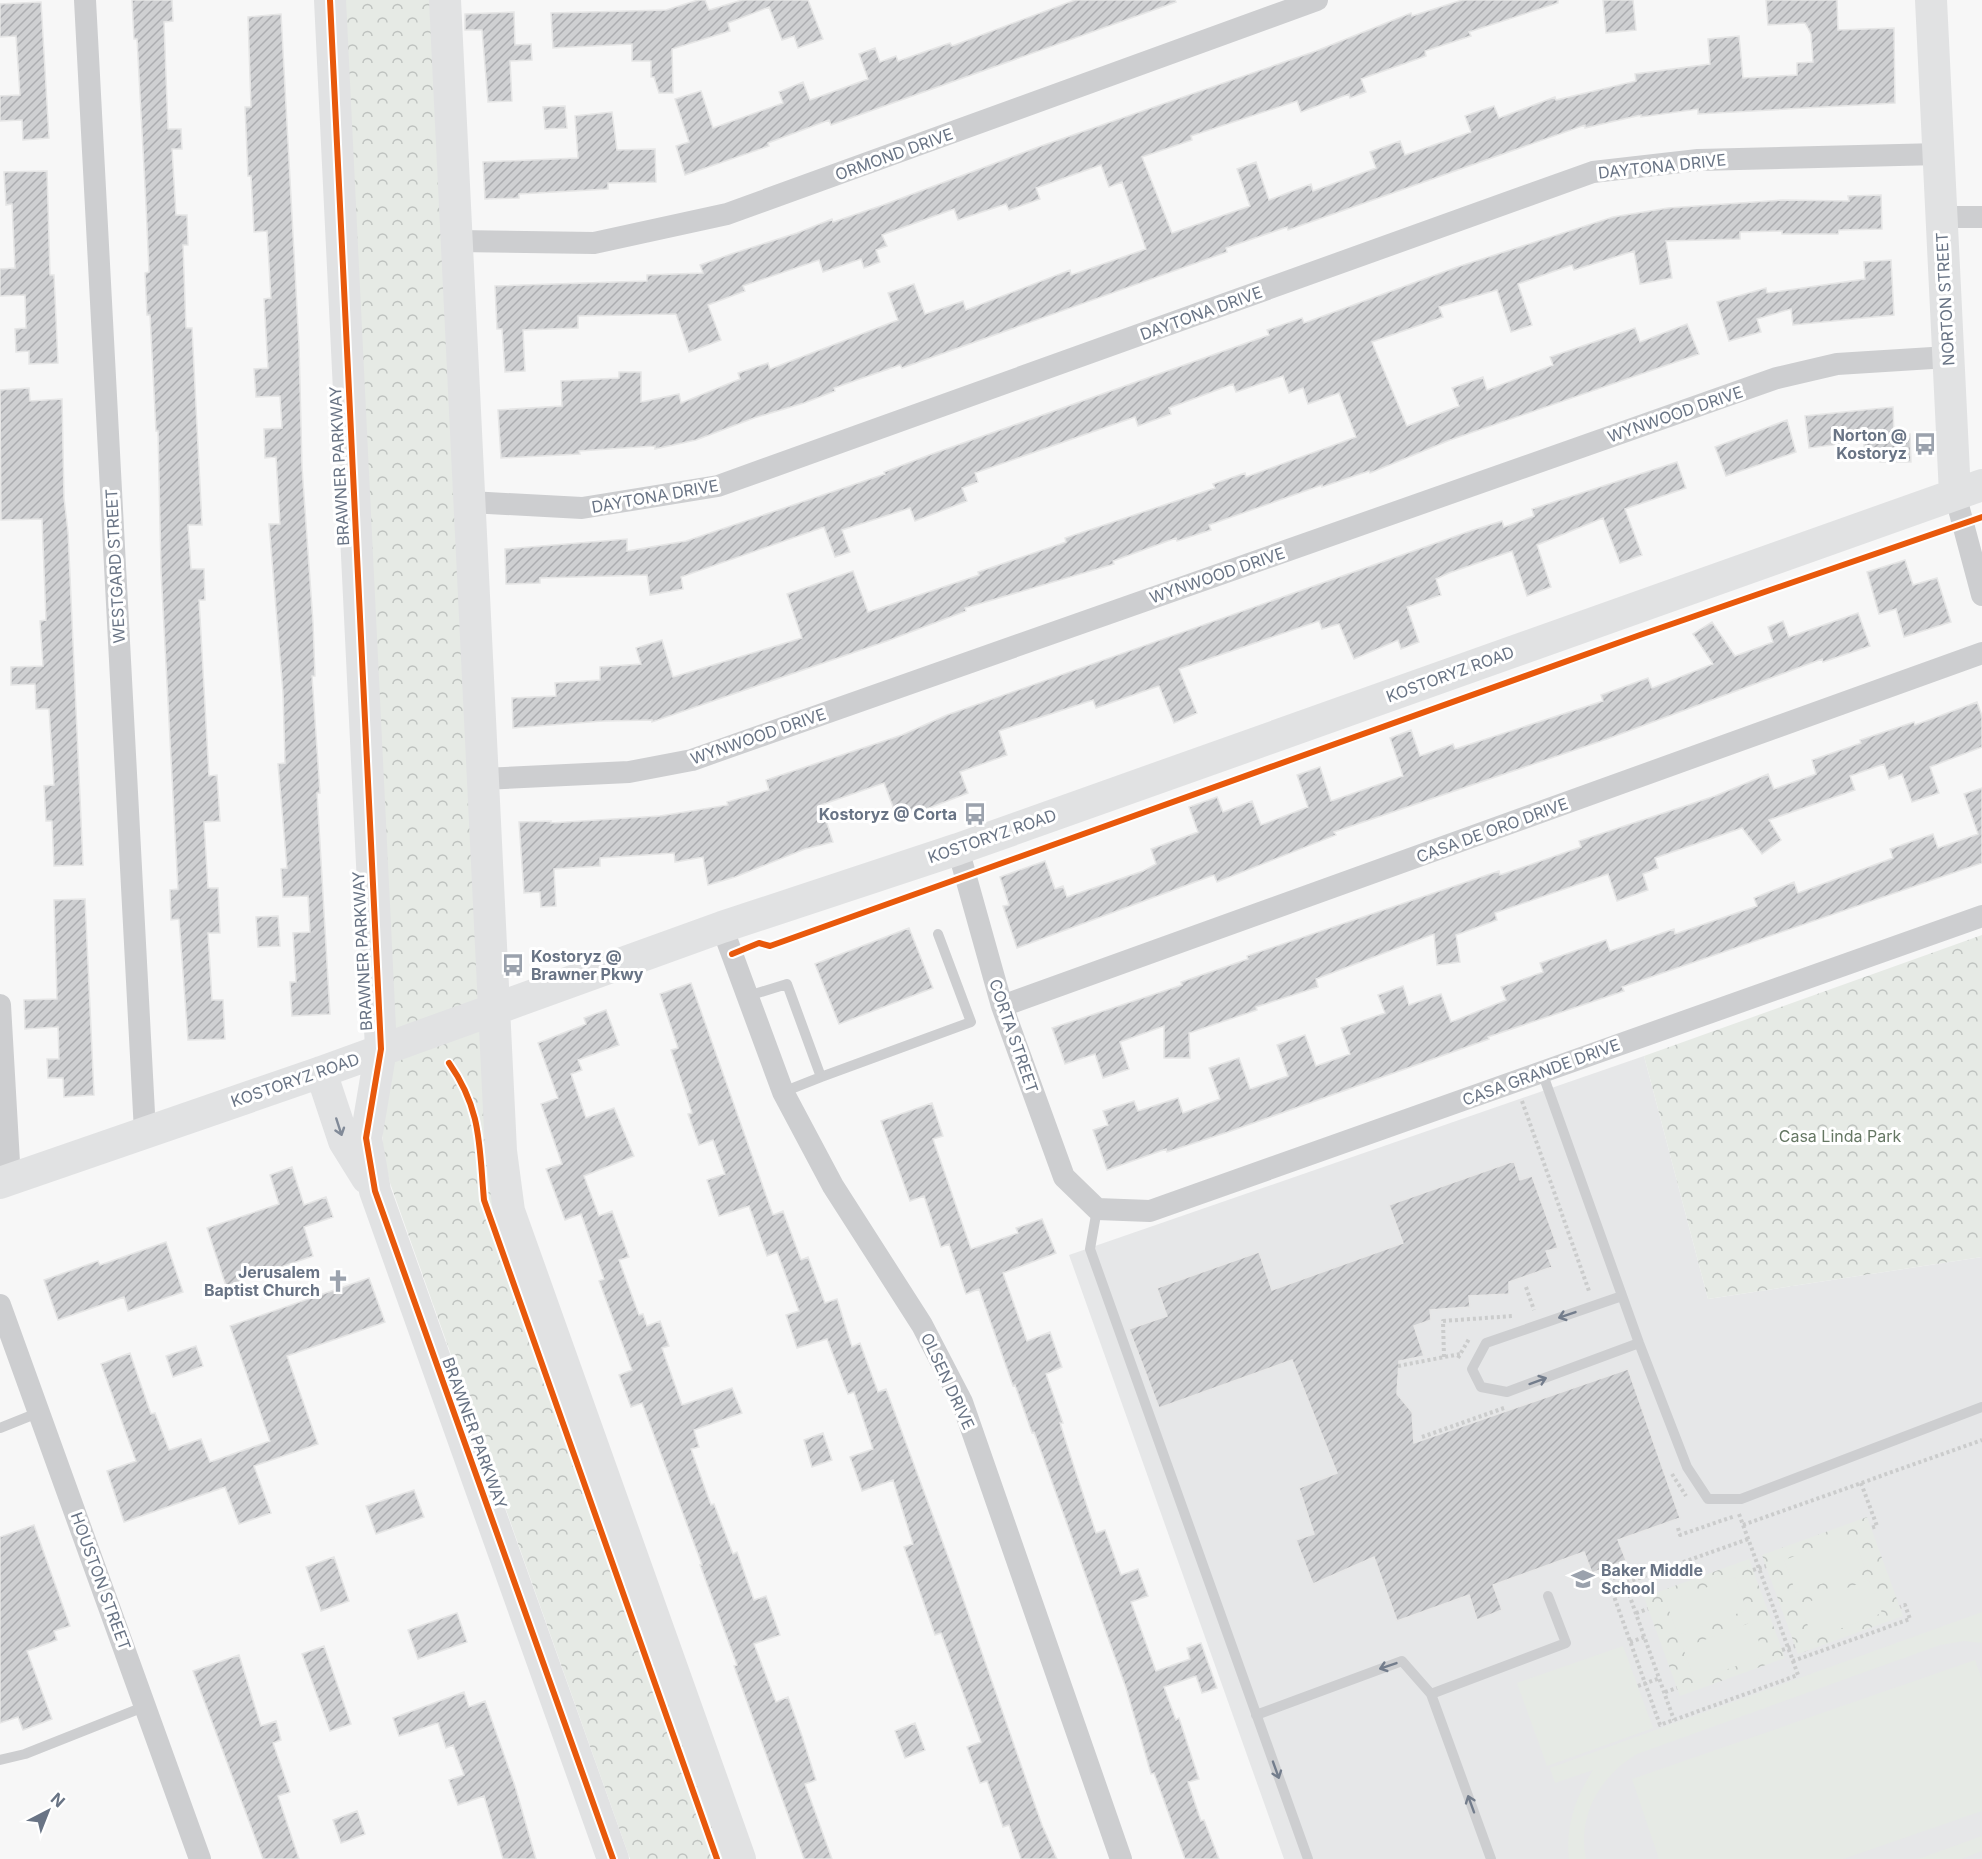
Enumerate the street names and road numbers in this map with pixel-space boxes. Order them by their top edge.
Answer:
street label: ORMOND DRIVE [832,123,956,185]
street label: DAYTONA DRIVE [1597,149,1727,183]
street label: NORTON STREET [1932,232,1958,366]
street label: DAYTONA DRIVE [1137,282,1265,344]
street label: WYNWOOD DRIVE [1605,381,1745,447]
street label: BRAWNER PARKWAY [325,386,353,546]
street label: DAYTONA DRIVE [590,475,720,517]
street label: WESTGARD STREET [101,488,129,644]
street label: WYNWOOD DRIVE [1147,542,1287,608]
street label: KOSTORYZ ROAD [1383,642,1517,706]
street label: WYNWOOD DRIVE [688,703,828,769]
street label: CASA DE ORO DRIVE [1413,793,1571,867]
street label: KOSTORYZ ROAD [925,805,1059,867]
street label: BRAWNER PARKWAY [348,871,376,1031]
street label: CORTA STREET [985,976,1043,1096]
street label: CASA GRANDE DRIVE [1460,1034,1622,1110]
street label: KOSTORYZ ROAD [228,1049,362,1111]
street label: OLSEN DRIVE [917,1329,979,1433]
street label: BRAWNER PARKWAY [438,1354,512,1512]
street label: HOUSTON STREET [67,1509,135,1653]

